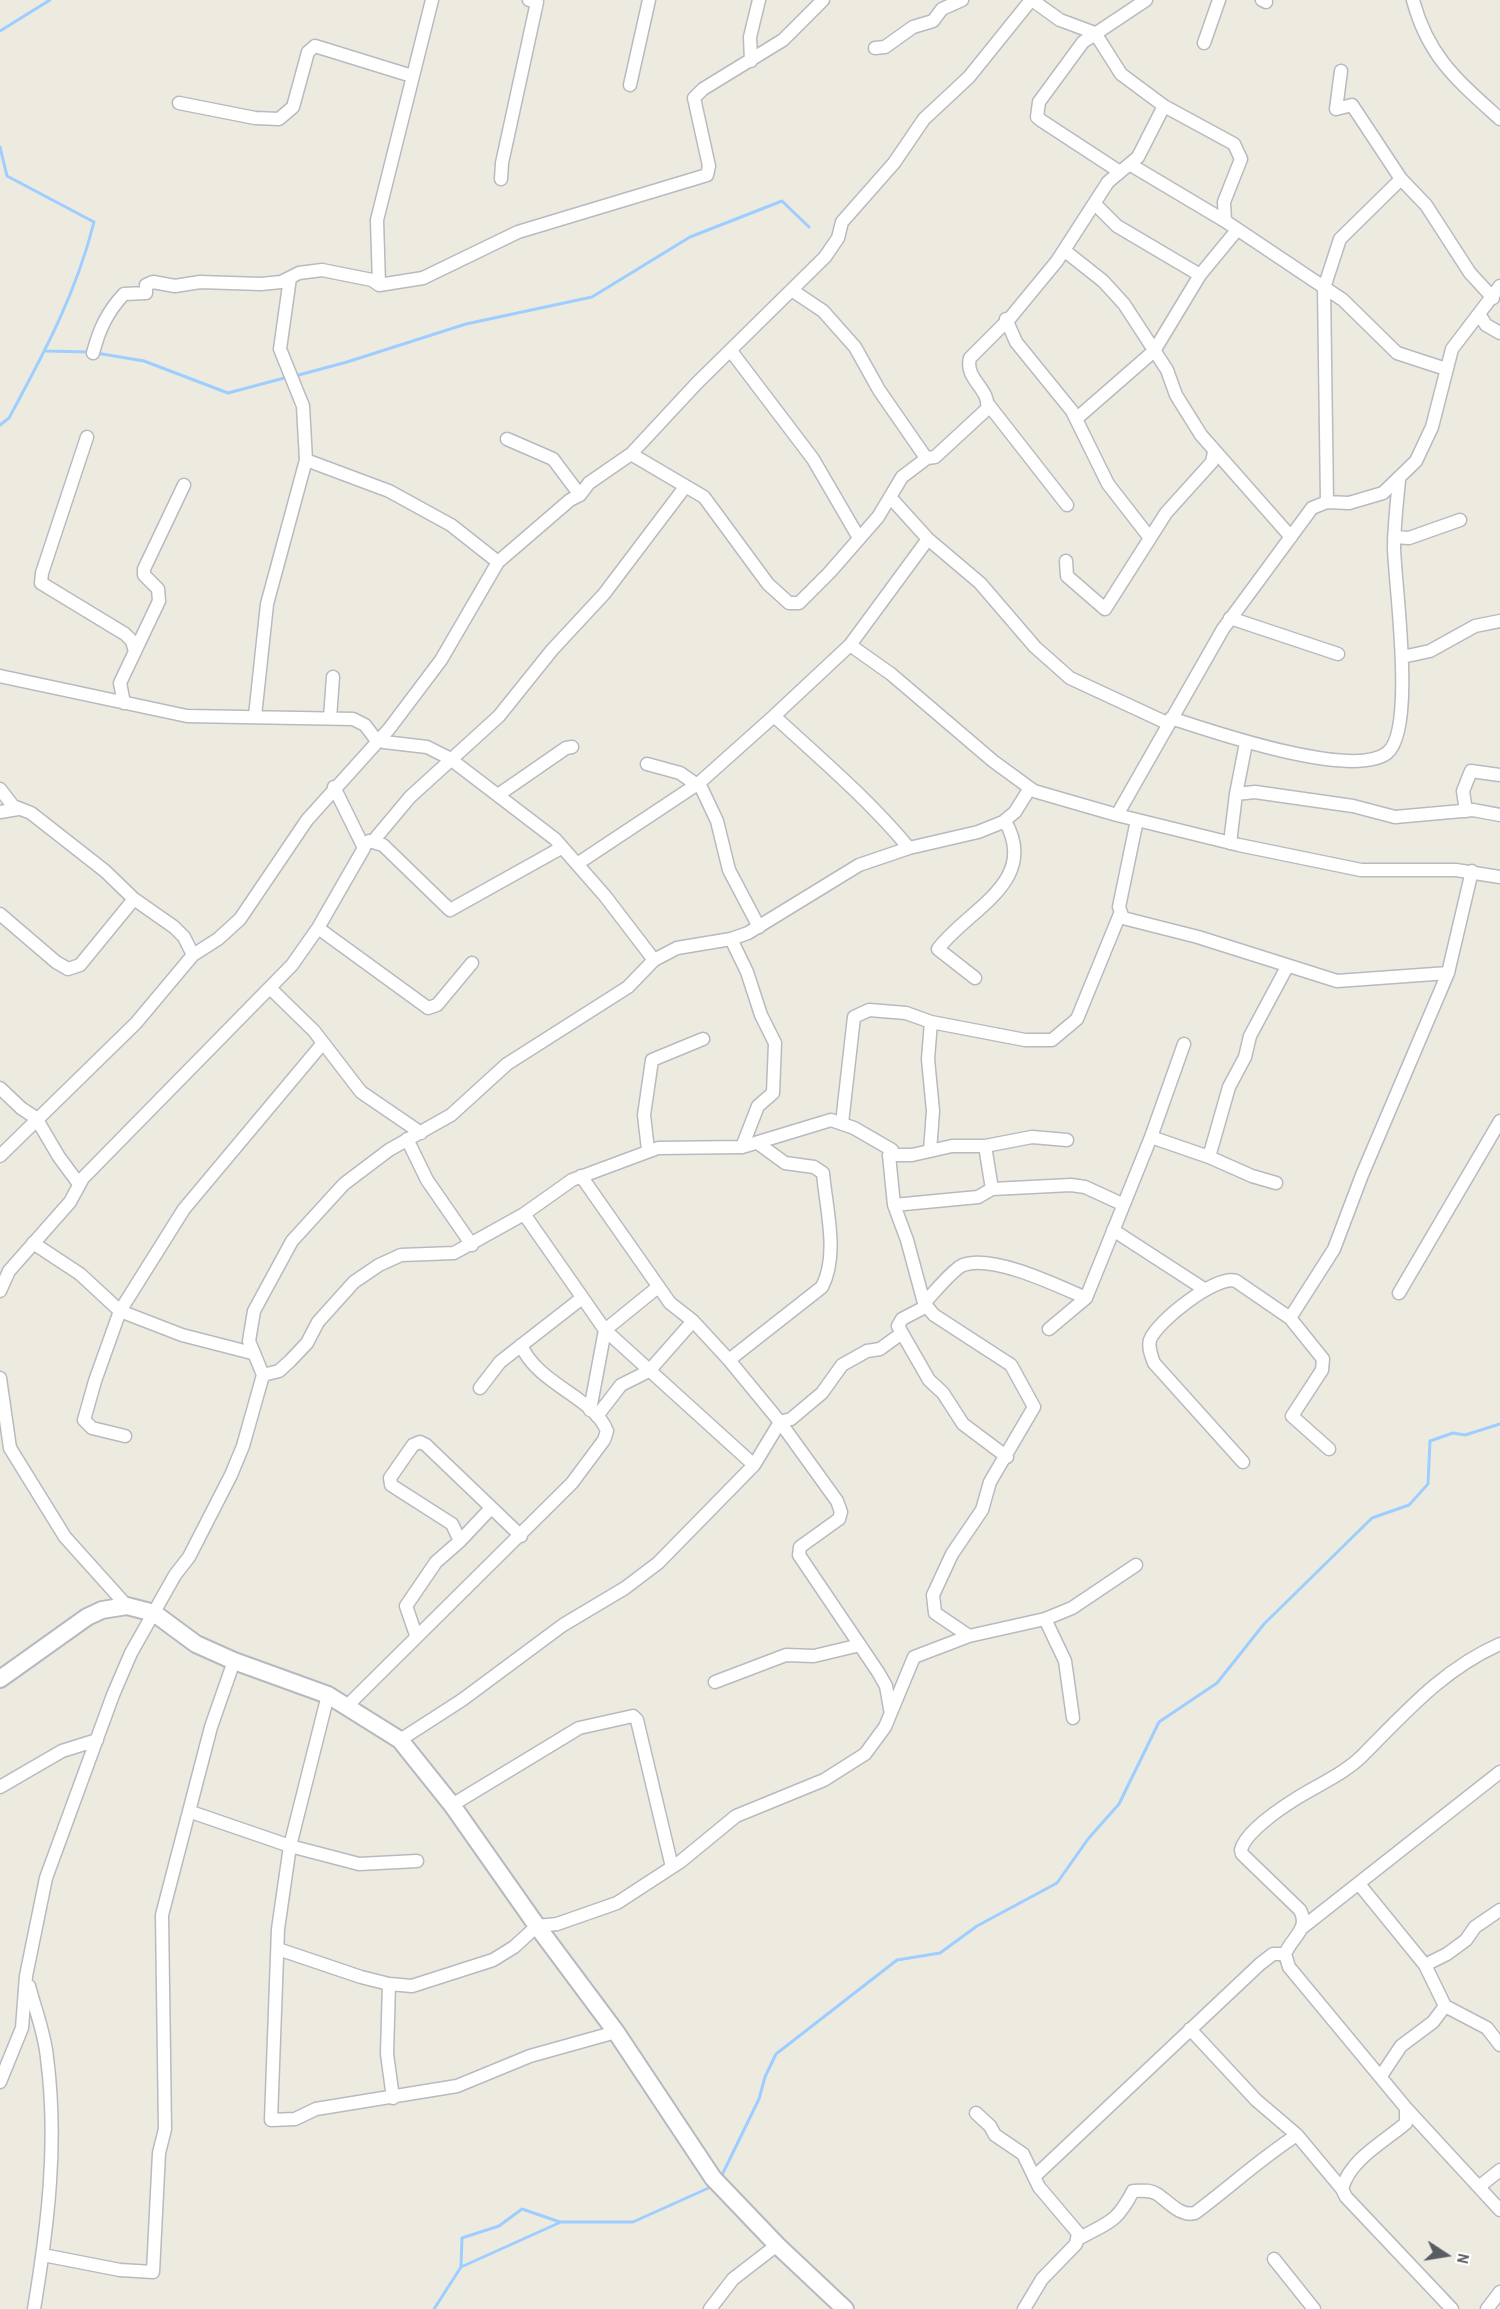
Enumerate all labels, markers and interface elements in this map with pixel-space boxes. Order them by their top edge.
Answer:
north arrow [1416,2225,1476,2285]
text: N [1452,2252,1475,2266]

